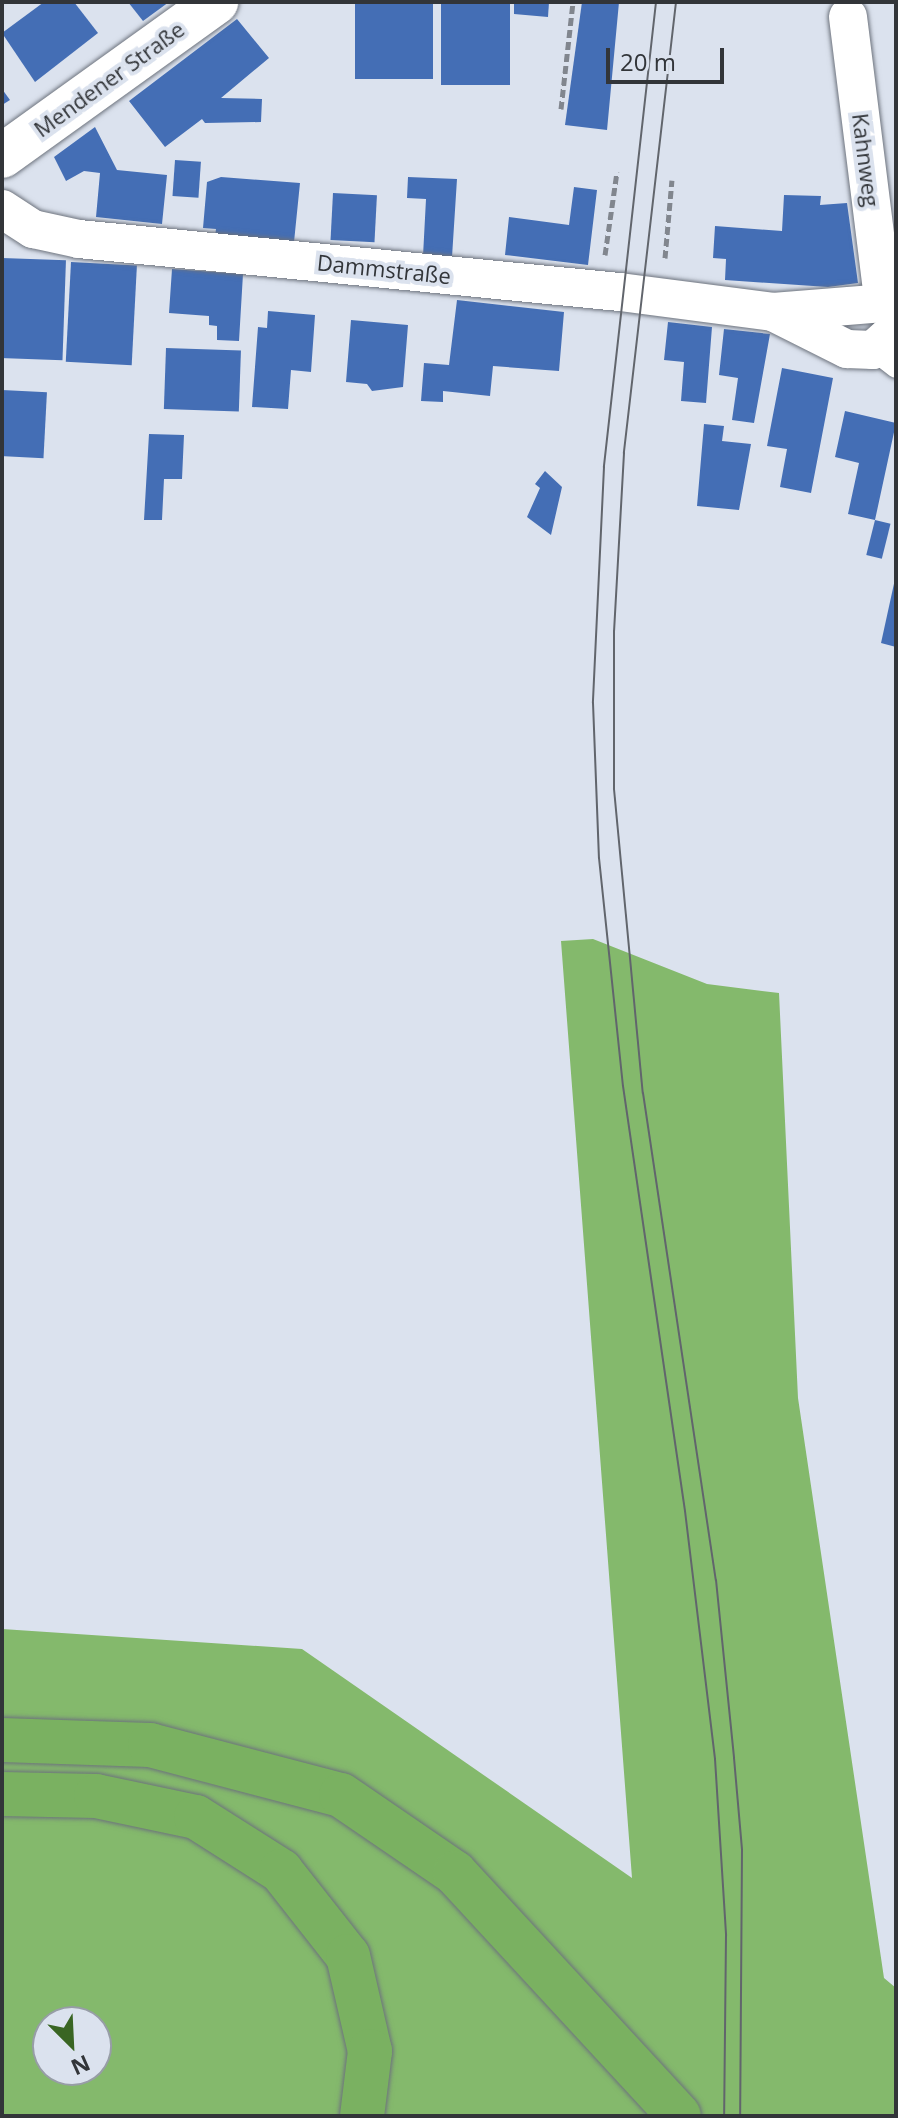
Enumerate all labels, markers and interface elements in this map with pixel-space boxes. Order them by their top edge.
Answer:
street label: Mendener Straße [29,16,189,142]
scale bar [610,32,728,82]
text: 20 m [620,45,676,78]
street label: Kahnweg [847,112,885,208]
street label: Dammstraße [316,249,452,289]
north arrow [32,2006,112,2086]
text: N [67,2049,95,2083]

